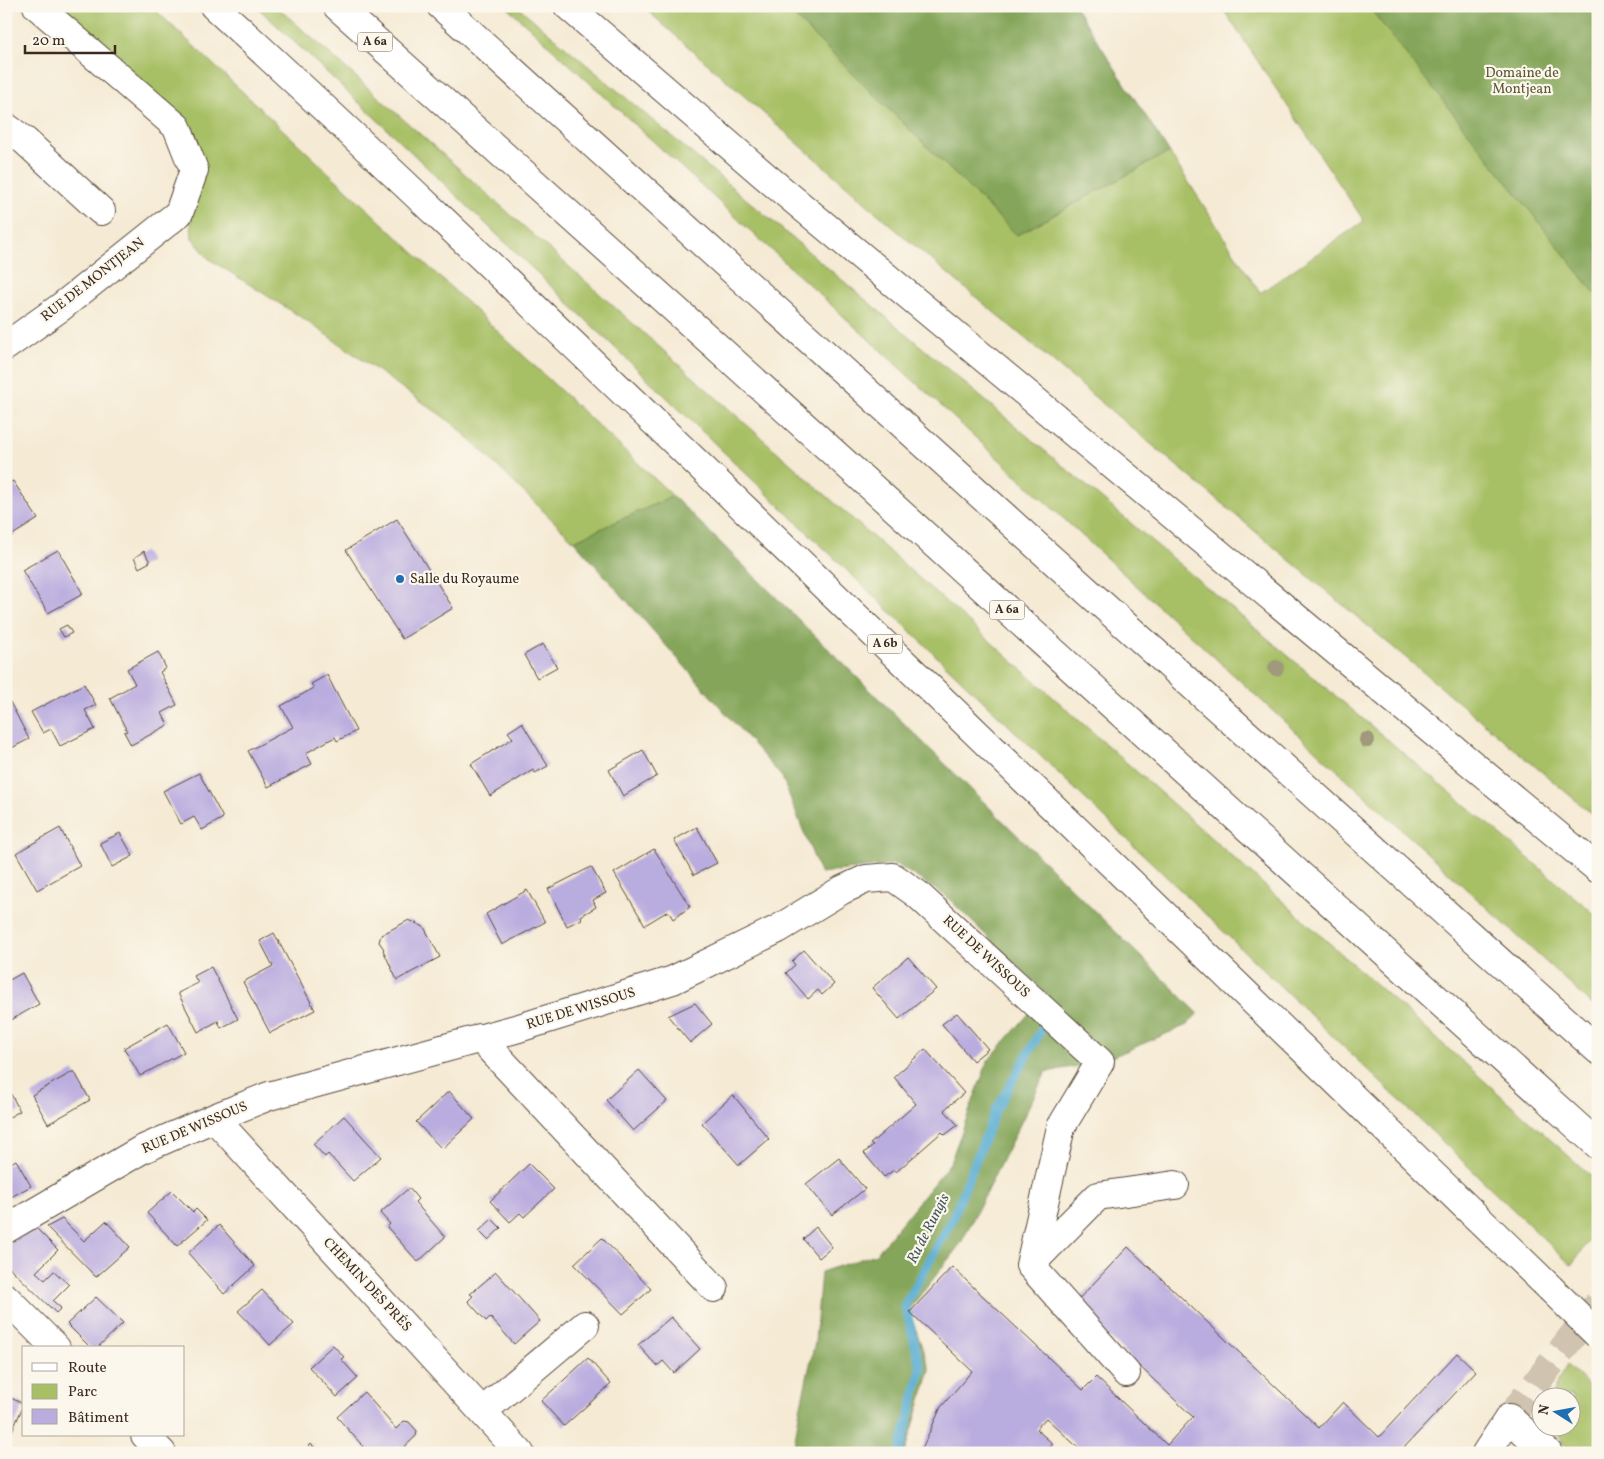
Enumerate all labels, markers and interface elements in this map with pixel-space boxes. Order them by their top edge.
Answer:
scale bar [25,22,115,54]
text: 20 m [32,31,65,52]
road number: A 6a [358,32,392,52]
park label: Domaine de Montjean [1485,64,1559,99]
street label: RUE DE MONTJEAN [37,234,149,326]
place label: Salle du Royaume [410,570,520,589]
marker: Salle du Royaume [394,573,406,585]
road number: A 6a [990,600,1024,620]
road number: A 6b [868,634,902,654]
street label: RUE DE WISSOUS [938,911,1034,1003]
street label: RUE DE WISSOUS [524,983,638,1035]
street label: RUE DE WISSOUS [139,1097,251,1159]
water label: Ru de Rungis [902,1190,956,1267]
street label: CHEMIN DES PRÉS [318,1234,416,1336]
legend [22,1346,185,1436]
text: Route [68,1358,107,1379]
text: Parc [68,1382,97,1403]
north arrow [1532,1386,1582,1436]
text: N [1534,1403,1555,1417]
text: Bâtiment [68,1408,129,1429]

